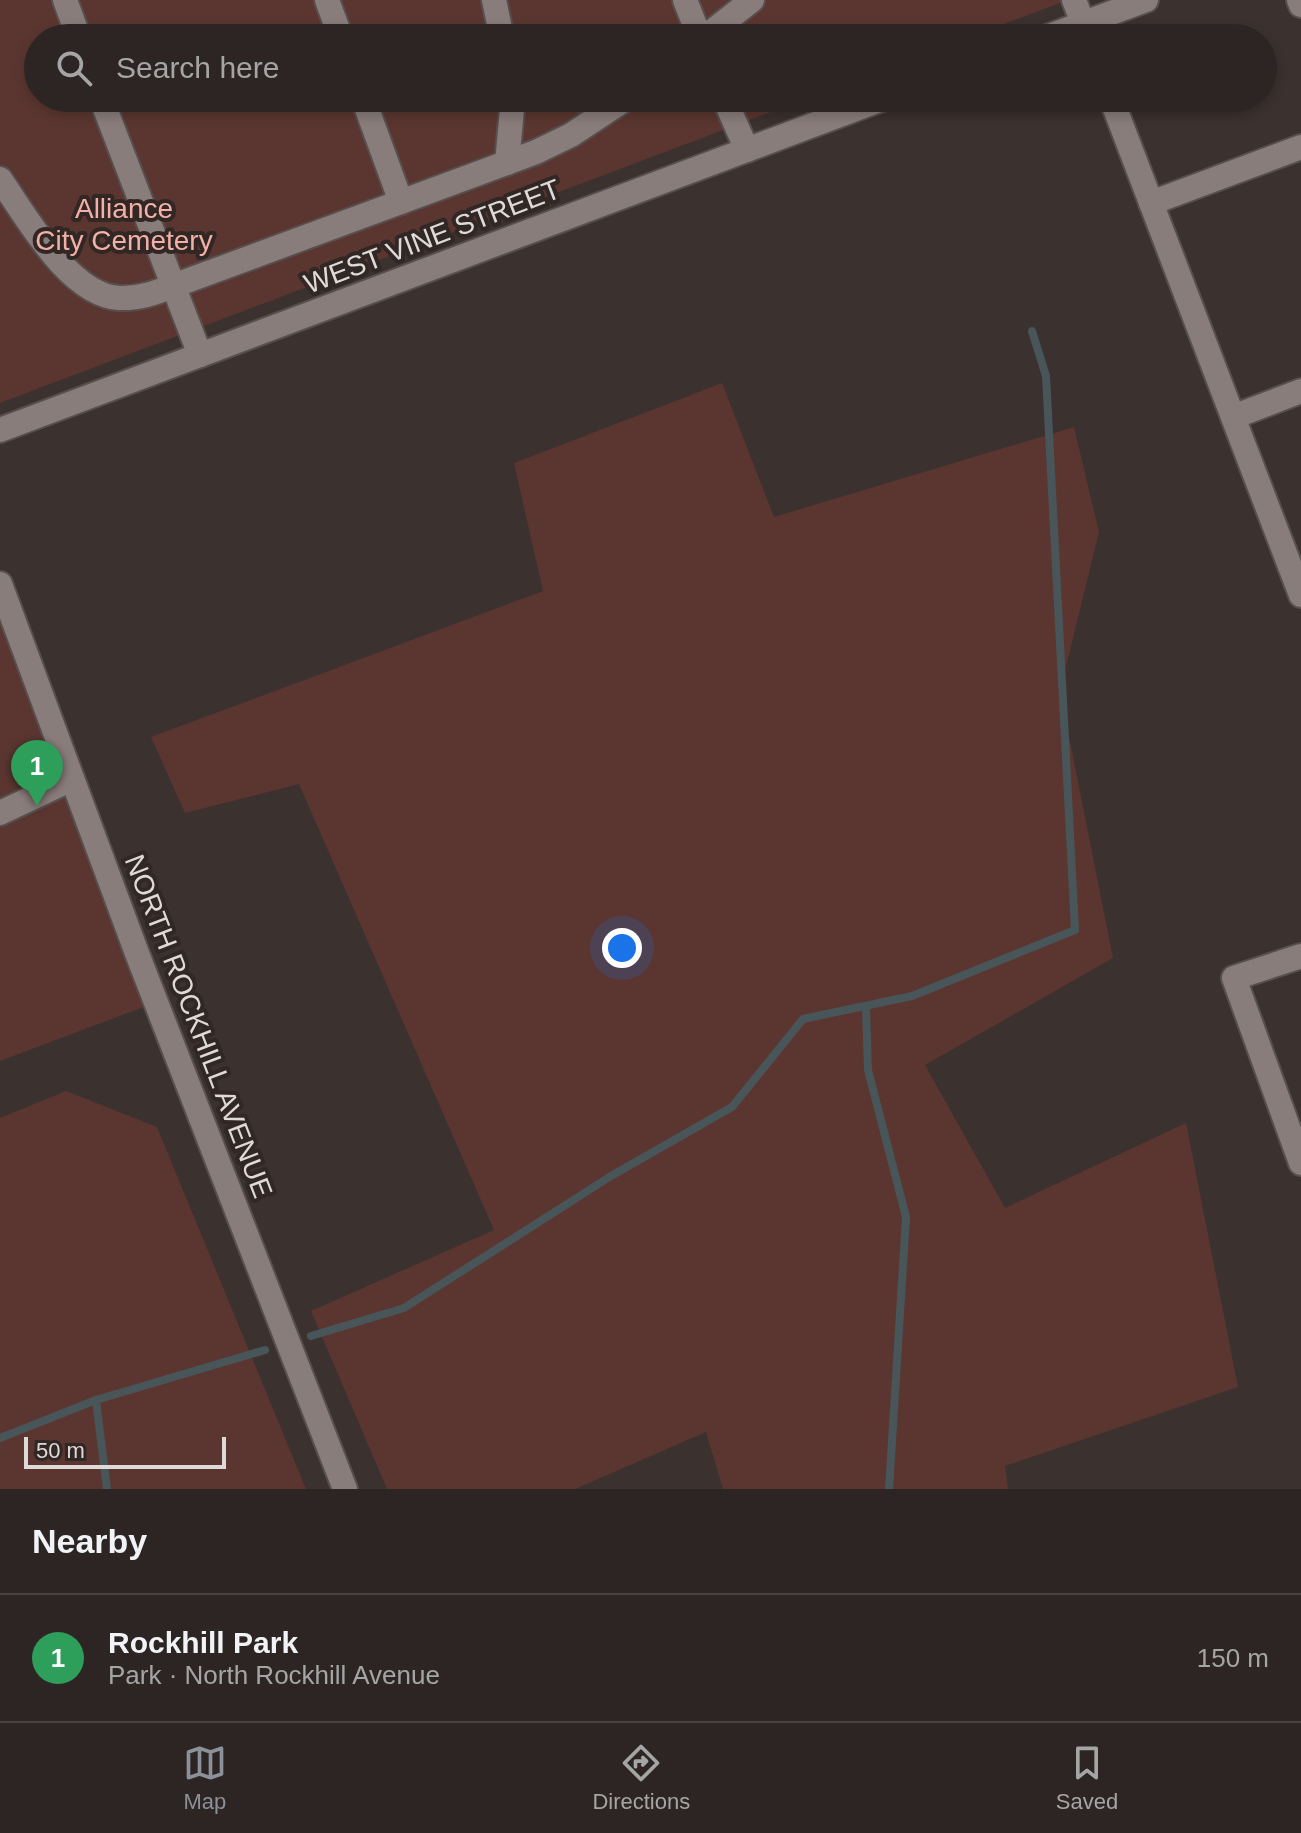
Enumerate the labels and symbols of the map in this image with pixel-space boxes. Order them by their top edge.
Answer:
street label: WEST VINE STREET [300,173,565,300]
park label: Alliance City Cemetery [35,193,213,256]
pin: 1 [11,740,63,806]
street label: NORTH ROCKHILL AVENUE [119,850,278,1202]
your location [602,928,642,968]
scale bar [24,1433,226,1469]

